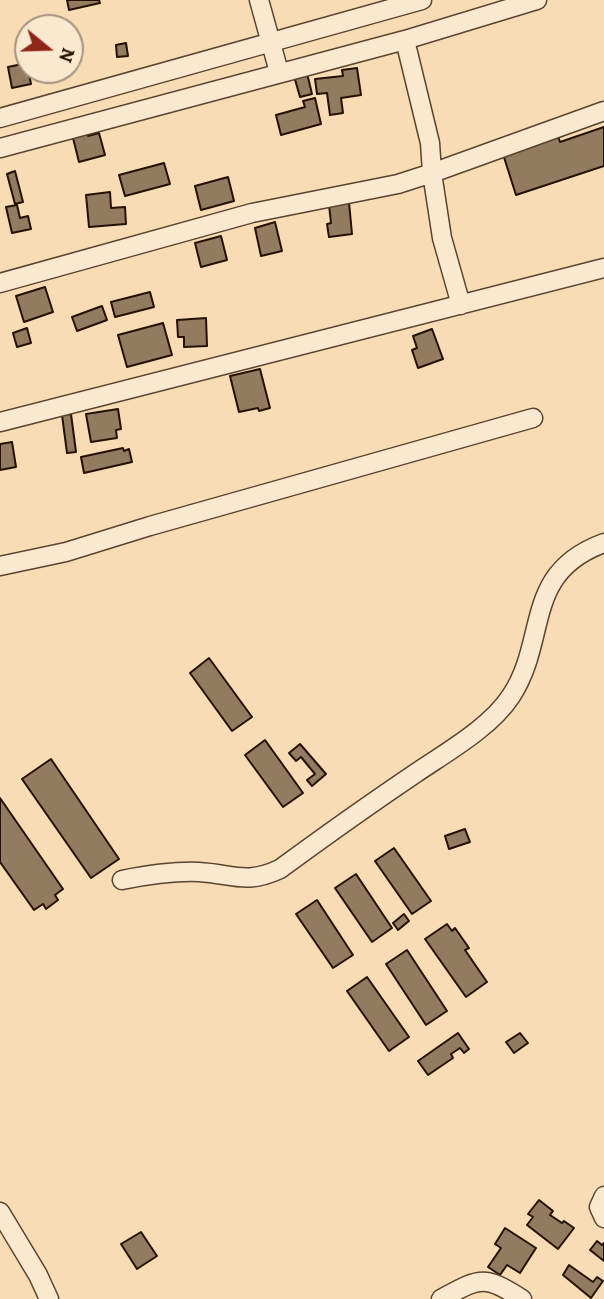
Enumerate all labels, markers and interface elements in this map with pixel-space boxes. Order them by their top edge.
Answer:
north arrow [14,14,84,84]
text: N [52,44,82,66]

